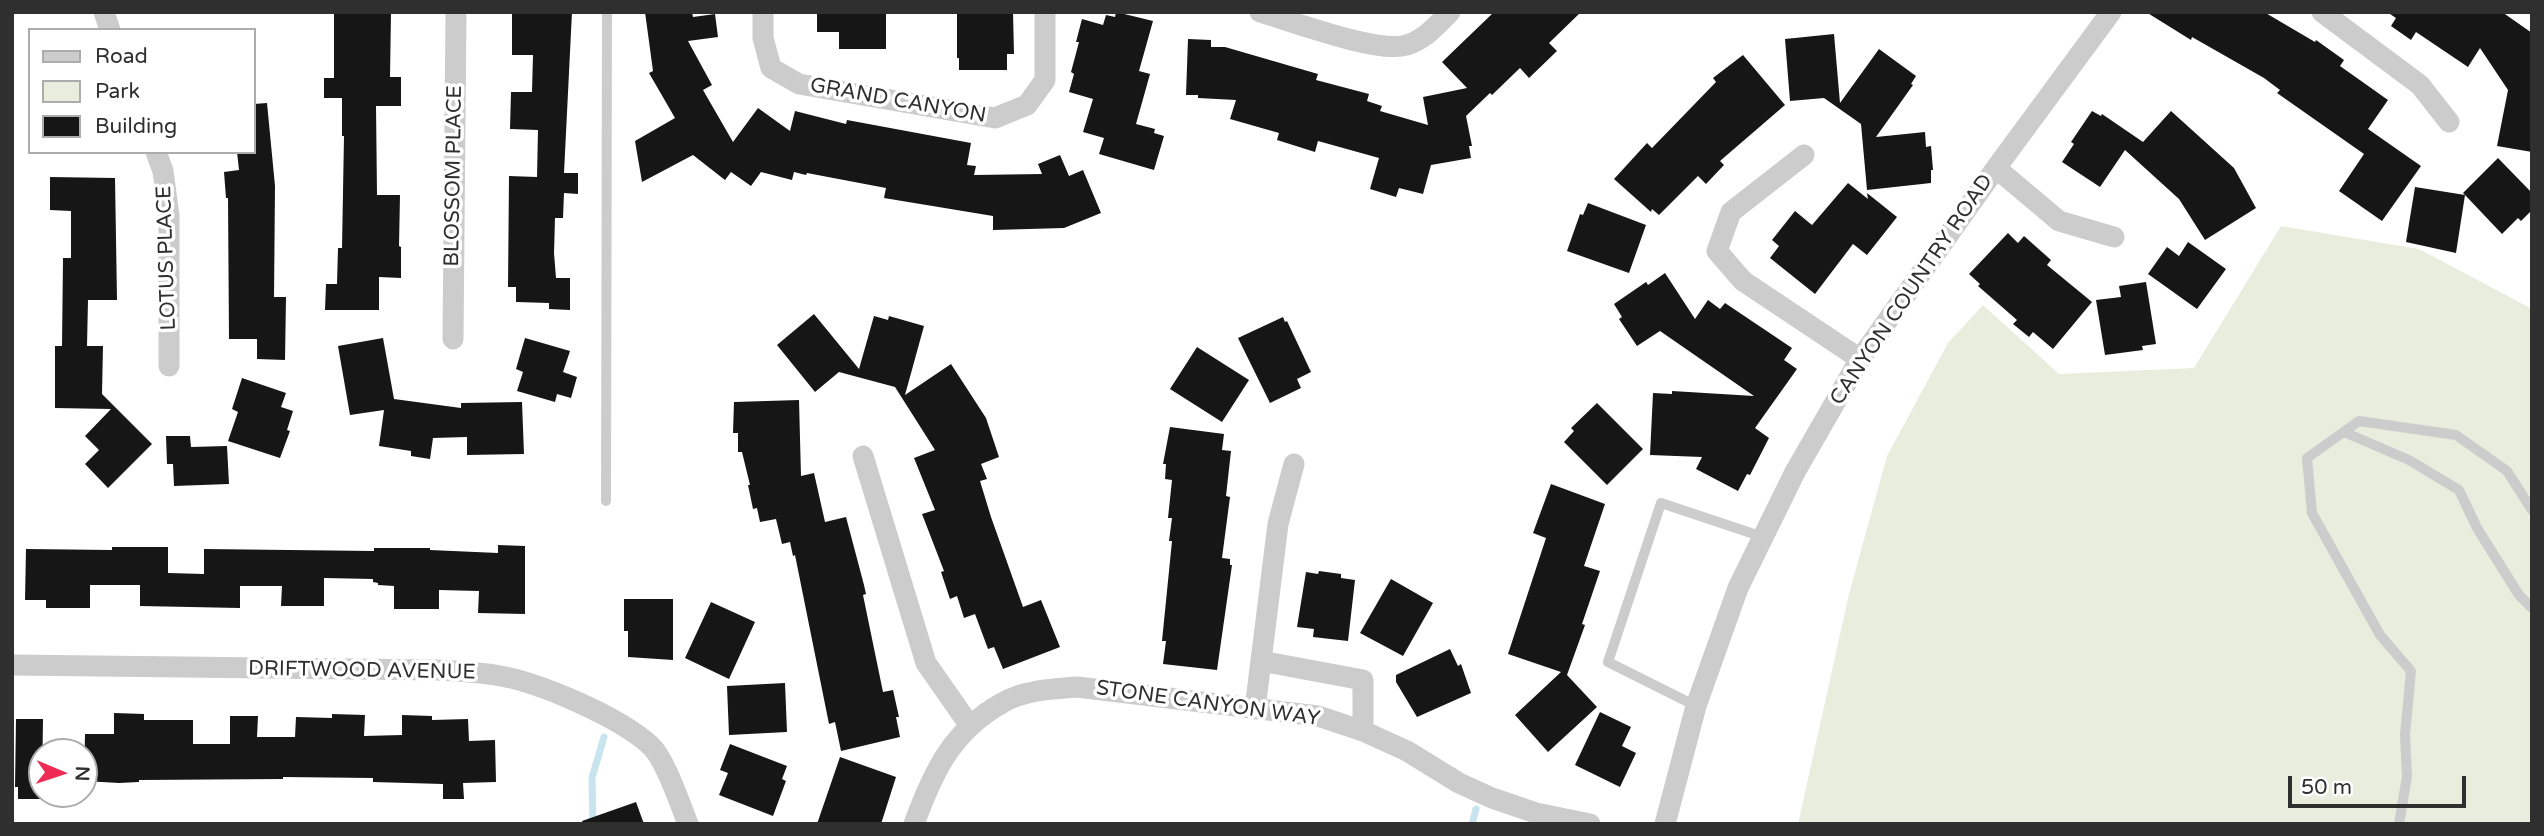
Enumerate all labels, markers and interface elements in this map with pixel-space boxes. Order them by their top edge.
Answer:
legend [28,28,256,154]
text: Road [95,44,148,69]
street label: GRAND CANYON [808,73,988,129]
text: Park [95,79,140,104]
street label: BLOSSOM PLACE [440,85,468,267]
text: Building [95,114,177,139]
street label: CANYON COUNTRY ROAD [1825,170,1999,410]
street label: LOTUS PLACE [152,185,182,331]
street label: DRIFTWOOD AVENUE [248,656,476,686]
street label: STONE CANYON WAY [1095,676,1321,732]
north arrow [28,738,98,808]
scale bar [2292,762,2470,806]
text: N [71,766,93,782]
text: 50 m [2301,775,2352,800]

